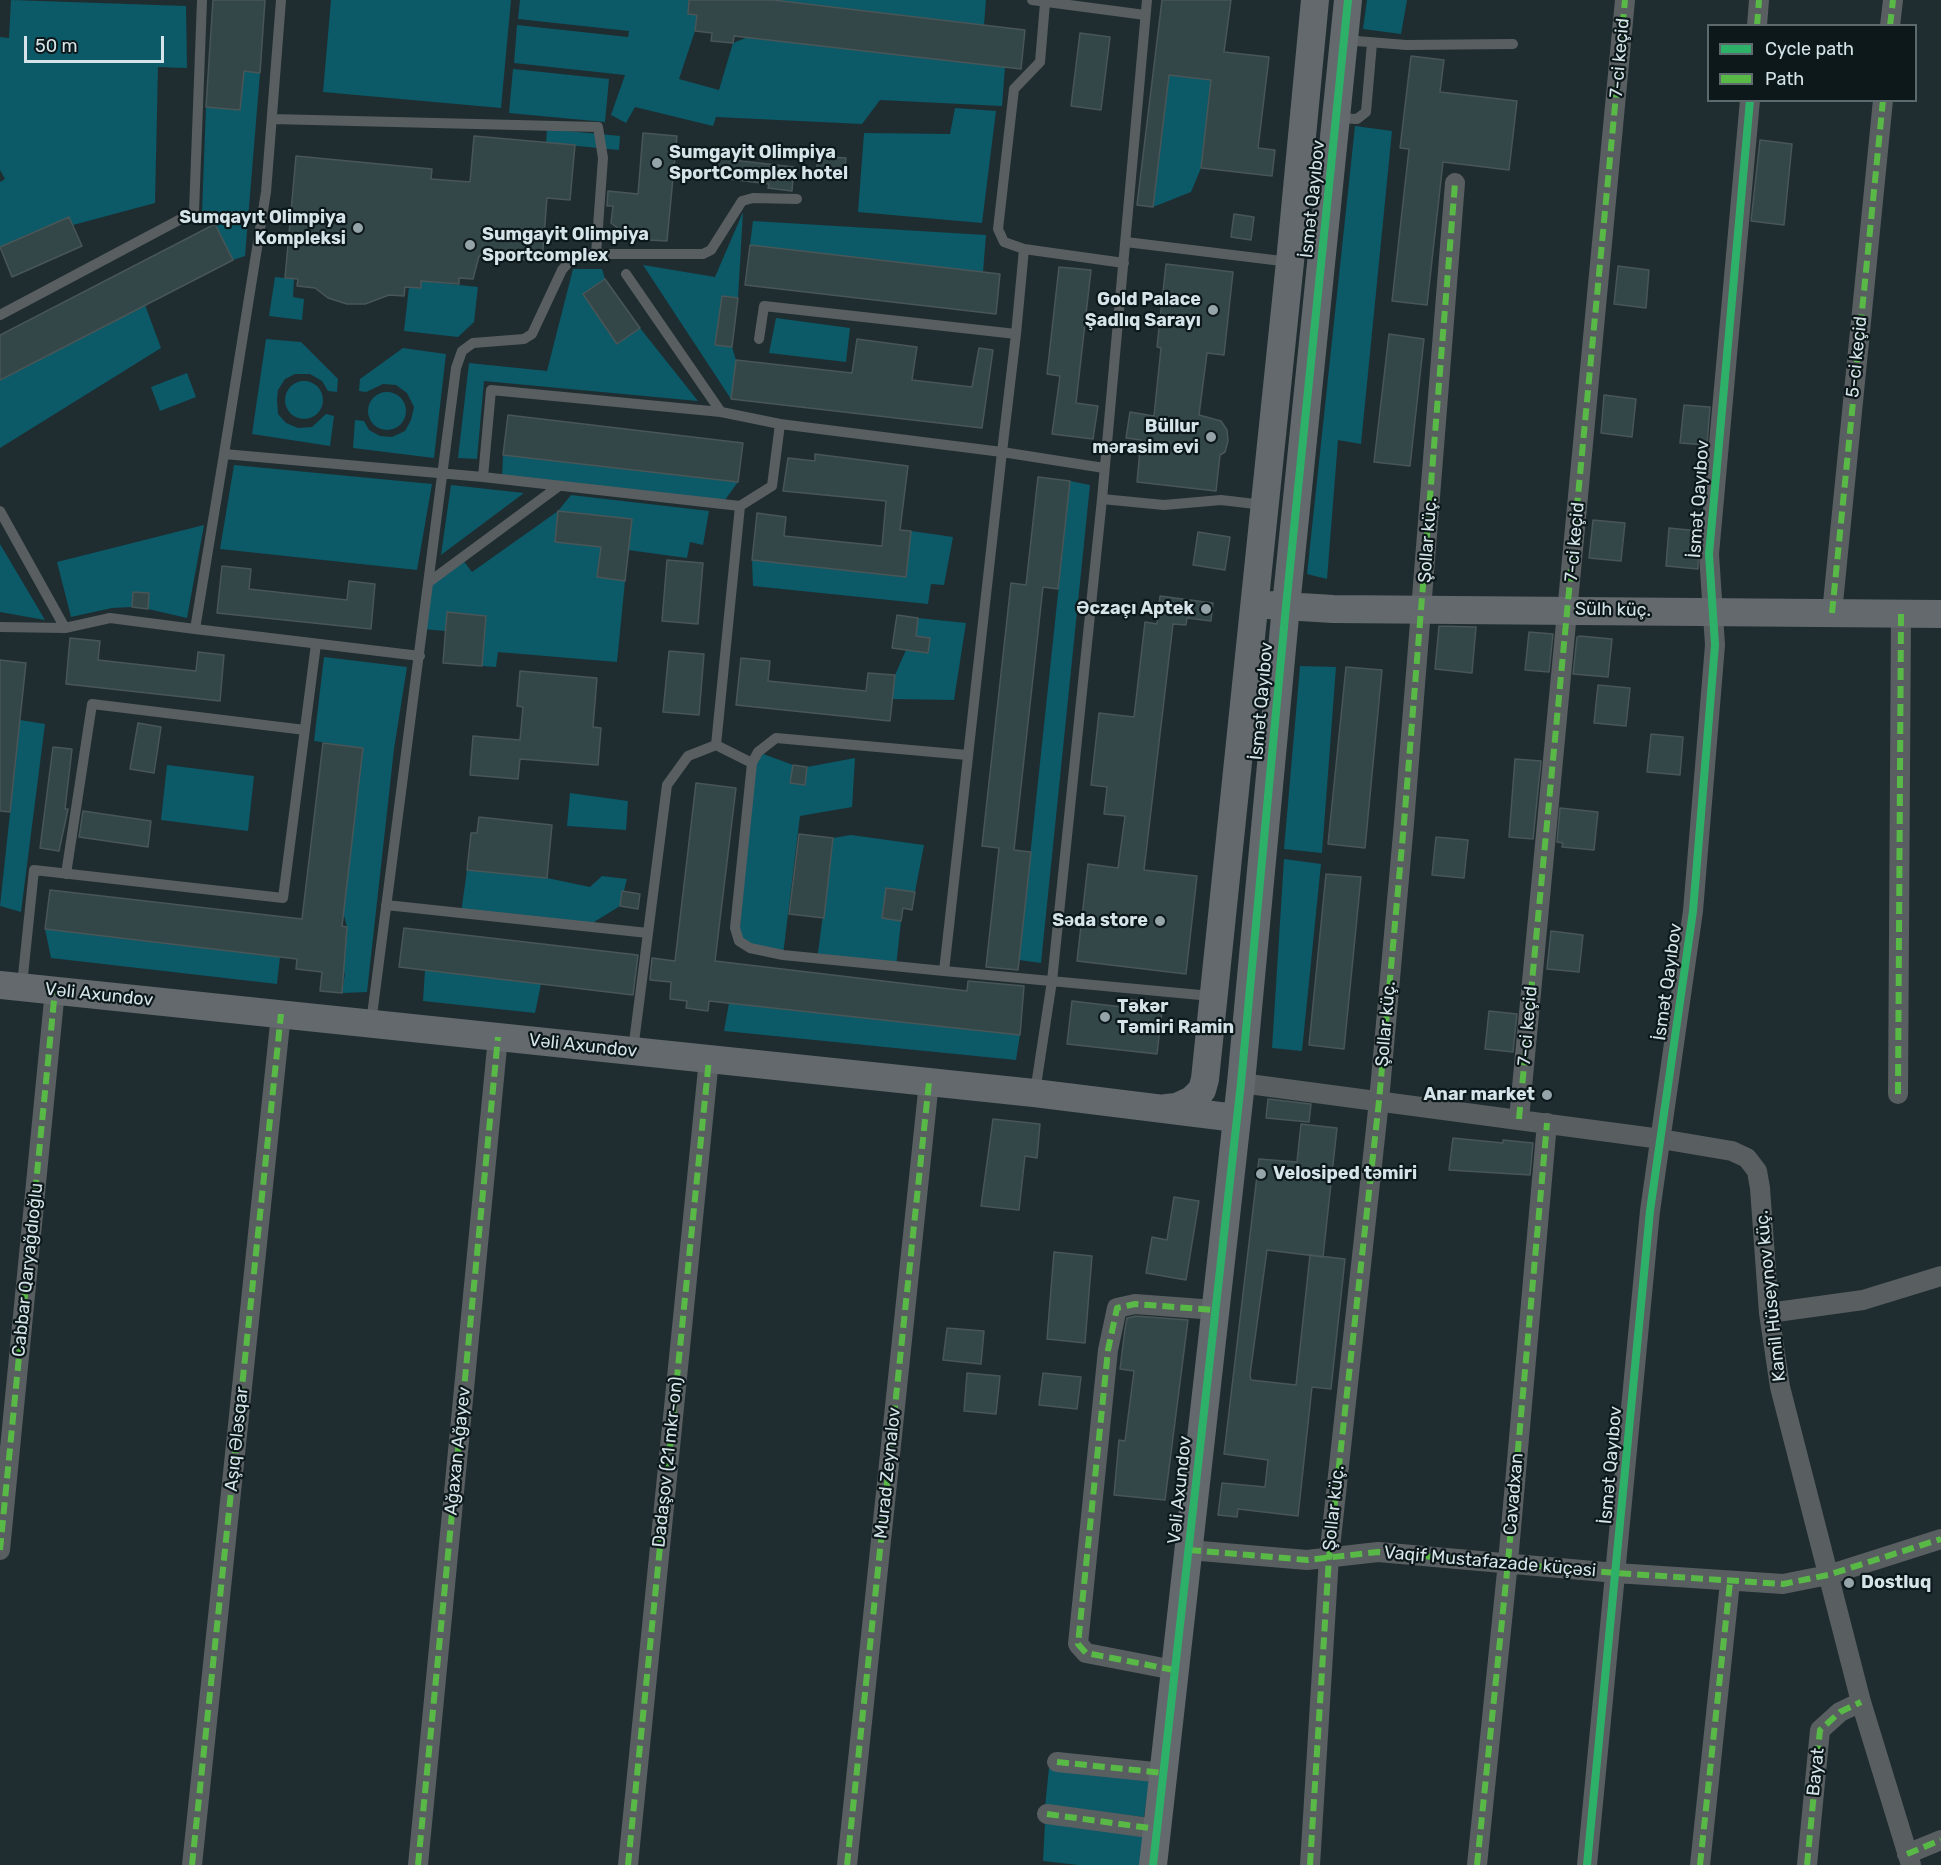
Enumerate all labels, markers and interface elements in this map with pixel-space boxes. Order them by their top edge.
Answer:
street label: 7-ci keçid [1606,17,1634,99]
scale bar [27,24,166,62]
legend [1707,24,1917,102]
text: 50 m [35,35,78,57]
text: Cycle path [1765,38,1854,60]
text: Path [1765,68,1804,90]
street label: İsmət Qayıbov [1296,139,1330,259]
place label: Sumgayit Olimpiya SportComplex hotel [669,142,848,184]
marker: Sumgayit Olimpiya SportComplex hotel [650,156,664,170]
place label: Sumqayıt Olimpiya Kompleksi [179,207,346,250]
marker: Sumqayıt Olimpiya Kompleksi [351,221,365,235]
place label: Sumgayit Olimpiya Sportcomplex [482,224,649,266]
marker: Sumgayit Olimpiya Sportcomplex [463,238,477,252]
place label: Gold Palace Şadlıq Sarayı [1085,289,1201,332]
marker: Gold Palace Şadlıq Sarayı [1206,303,1220,317]
street label: 5-ci keçid [1842,315,1872,399]
place label: Büllur mərasim evi [1092,416,1199,458]
marker: Büllur mərasim evi [1204,430,1218,444]
street label: İsmət Qayıbov [1684,439,1714,559]
street label: Şollar küç. [1414,496,1442,584]
street label: 7-ci keçid [1561,501,1589,583]
place label: Əczaçı Aptek [1076,598,1194,620]
street label: Sülh küç. [1575,599,1651,621]
marker: Əczaçı Aptek [1199,602,1213,616]
street label: İsmət Qayıbov [1246,641,1278,761]
place label: Səda store [1052,910,1148,932]
marker: Səda store [1153,914,1167,928]
street label: İsmət Qayıbov [1649,922,1687,1042]
street label: Vəli Axundov [44,979,154,1011]
street label: Şollar küç. [1371,980,1401,1068]
street label: 7-ci keçid [1514,985,1542,1067]
place label: Tәkәr Tәmiri Ramin [1117,996,1234,1038]
marker: Tәkәr Tәmiri Ramin [1098,1010,1112,1024]
street label: Vəli Axundov [528,1030,638,1062]
place label: Anar market [1423,1084,1535,1106]
marker: Anar market [1540,1088,1554,1102]
place label: Velosiped təmiri [1273,1163,1417,1185]
marker: Velosiped təmiri [1254,1167,1268,1181]
street label: Cabbar Qaryağdıoğlu [8,1182,48,1358]
street label: Kamil Hüseynov küç. [1751,1209,1791,1383]
street label: Dadaşov (21 mkr-on) [648,1375,688,1549]
street label: Aşıq Ələsqar [221,1385,253,1493]
street label: Ağaxan Ağayev [441,1386,475,1516]
street label: İsmət Qayıbov [1595,1405,1627,1525]
street label: Murad Zeynalov [870,1406,906,1540]
street label: Vəli Axundov [1164,1435,1196,1545]
street label: Cavadxan [1500,1452,1528,1536]
street label: Şollar küç. [1319,1464,1349,1552]
street label: Vaqif Mustafazade küçəsi [1383,1542,1597,1582]
place label: Dostluq [1861,1572,1931,1594]
marker: Dostluq [1842,1576,1856,1590]
street label: Bayat [1803,1747,1829,1797]

